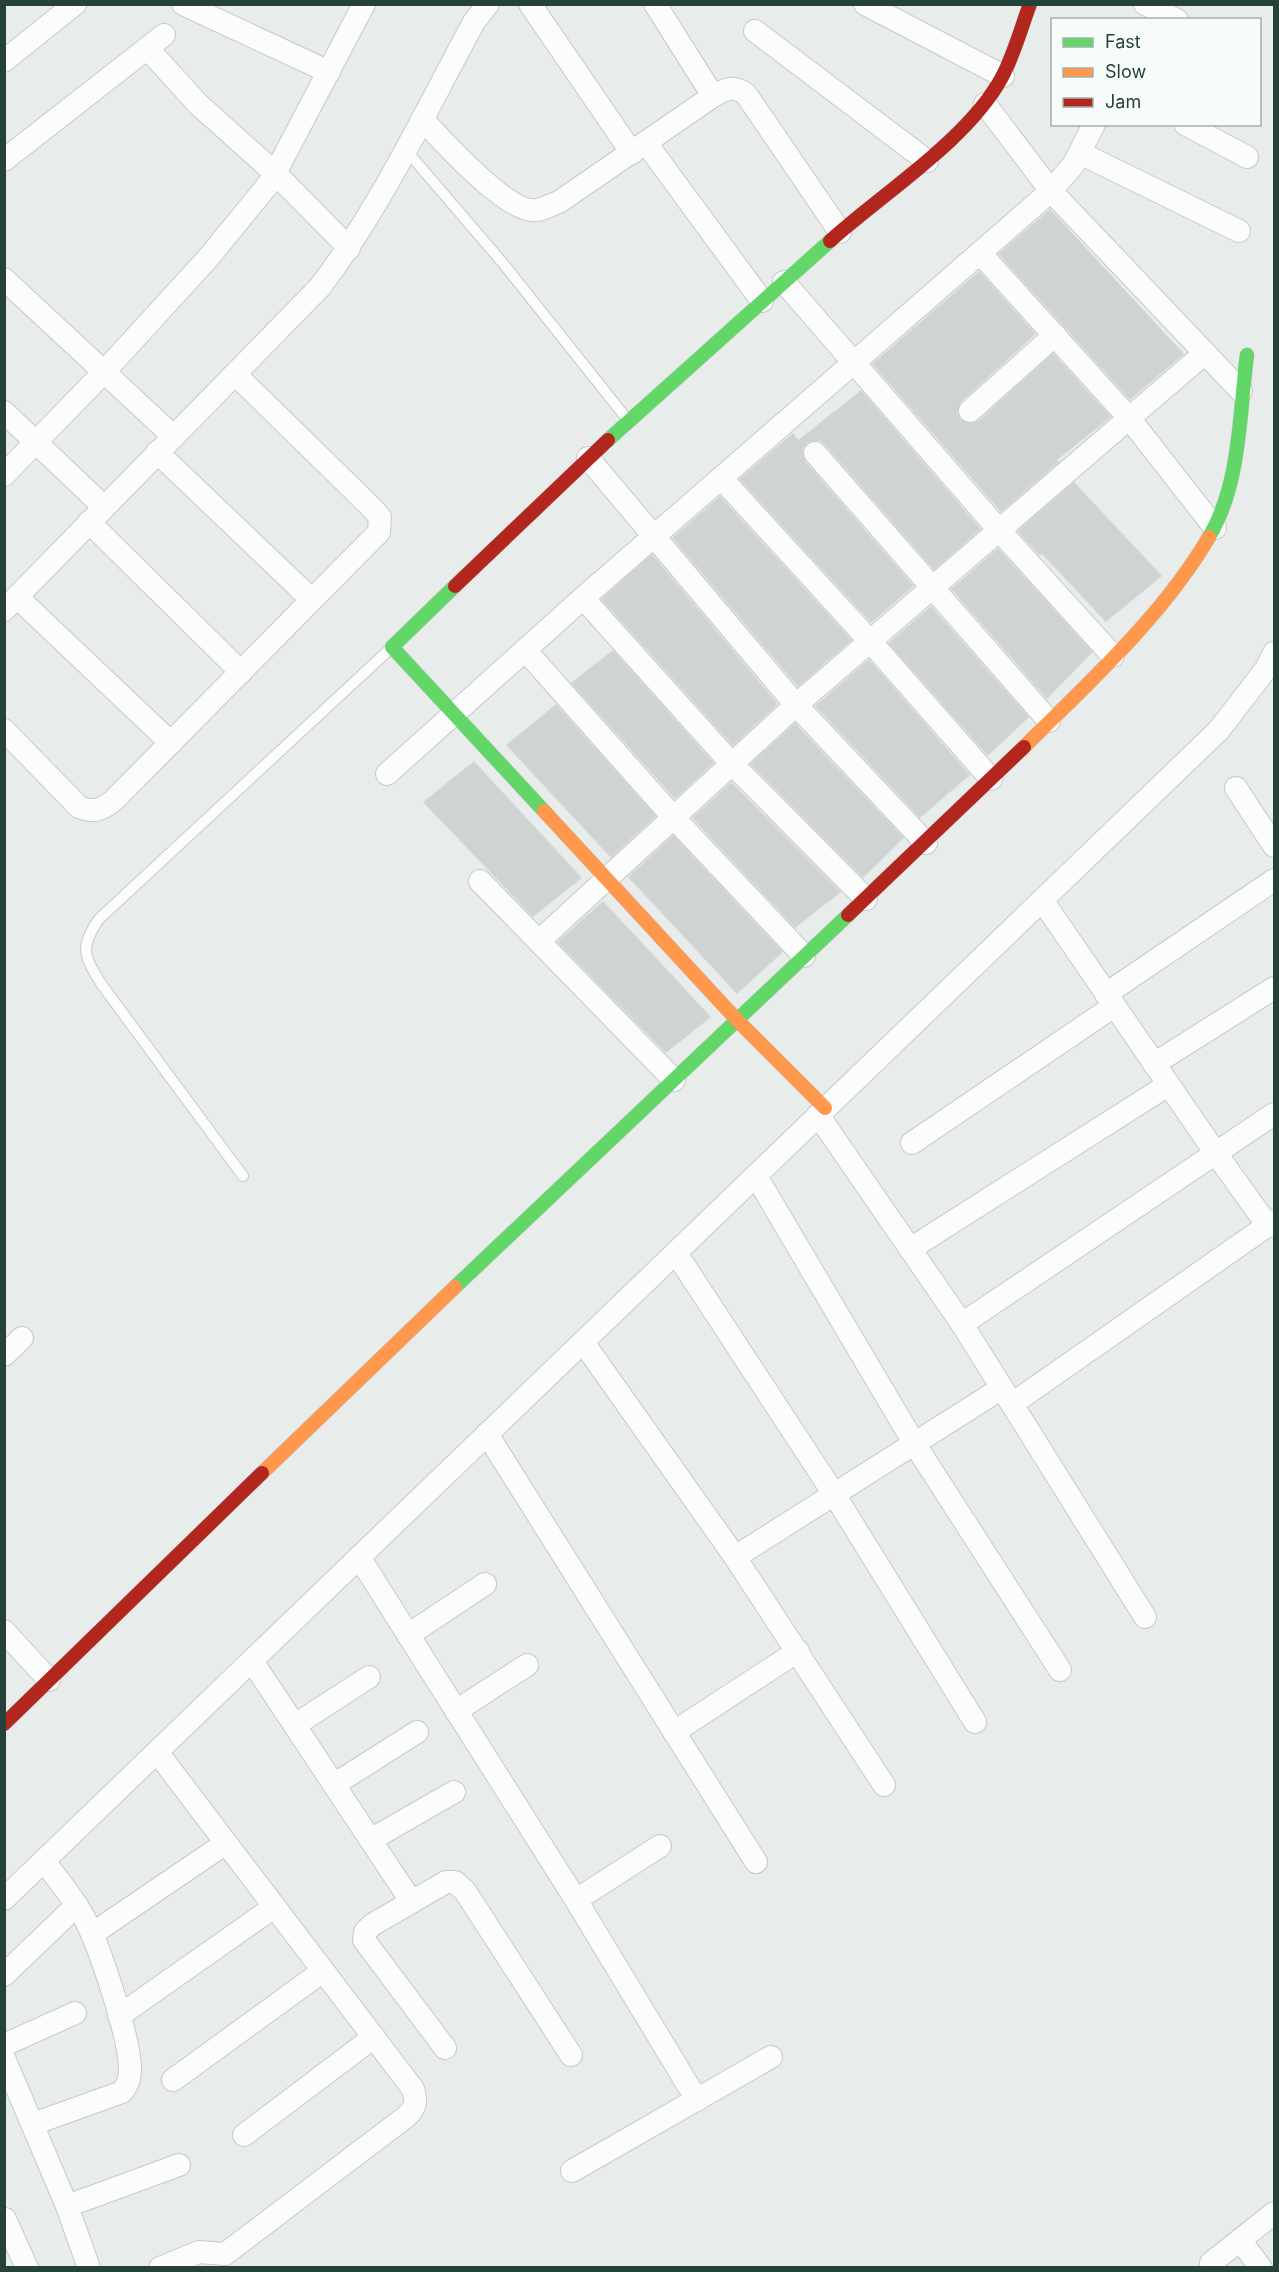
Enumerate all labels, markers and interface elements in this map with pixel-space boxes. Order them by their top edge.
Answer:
legend [1051,18,1261,126]
text: Fast [1105,31,1141,52]
text: Slow [1105,61,1146,82]
text: Jam [1105,91,1141,112]

